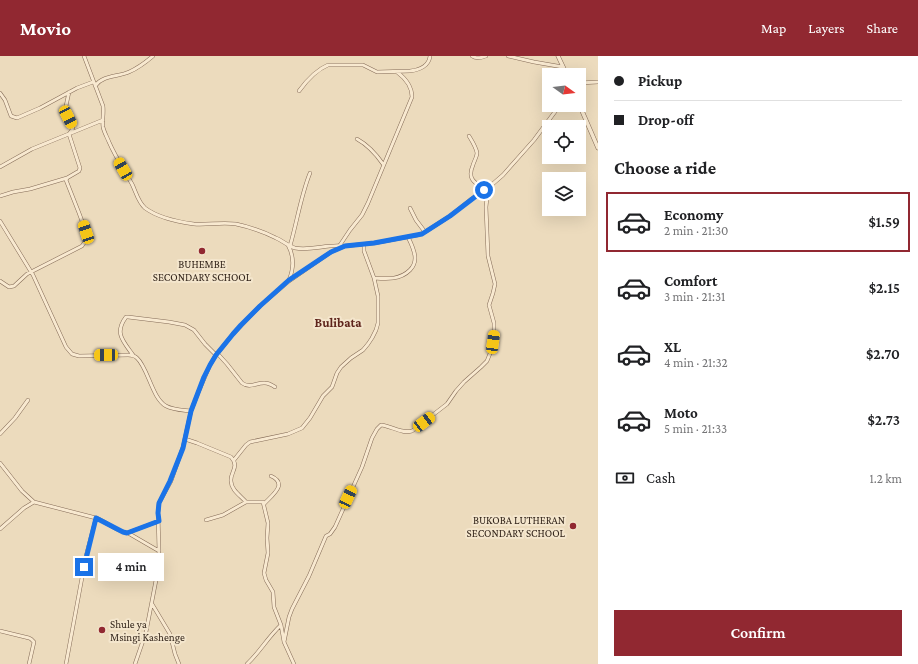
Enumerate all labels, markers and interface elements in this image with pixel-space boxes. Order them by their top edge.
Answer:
text: Movio [20,18,71,39]
text: Map [761,20,786,36]
text: Layers [808,20,845,36]
text: Share [867,20,898,36]
north arrow [542,68,586,112]
map controls [542,68,586,216]
text: Pickup [638,73,682,89]
car [57,104,79,130]
text: Drop-off [638,112,694,128]
button: locate [542,120,586,164]
car [112,156,134,182]
text: Choose a ride [614,158,716,178]
button: layers [542,172,586,216]
route start [475,181,493,199]
icon: car [616,204,652,240]
text: Economy [664,207,723,223]
text: $1.59 [868,214,900,230]
car [77,219,95,245]
text: 2 min · 21:30 [664,223,728,238]
marker: BUHEMBE SECONDARY SCHOOL [197,246,207,256]
place label: BUHEMBE SECONDARY SCHOOL [153,258,252,283]
icon: car [616,270,652,306]
text: Comfort [664,273,718,289]
text: $2.15 [869,280,900,296]
text: 3 min · 21:31 [664,289,725,304]
district label: Bulibata [315,315,362,330]
car [485,329,501,355]
icon: car [616,336,652,372]
text: XL [664,339,681,355]
text: $2.70 [866,346,900,362]
car [94,349,118,361]
text: 4 min · 21:32 [664,355,728,370]
icon: car [616,402,652,438]
text: Moto [664,405,698,421]
car [411,410,437,434]
text: $2.73 [868,412,900,428]
text: 5 min · 21:33 [664,421,727,436]
icon: cash [614,467,636,489]
text: Cash [646,470,676,486]
text: 1.2 km [869,471,902,486]
car [337,484,359,510]
place label: BUKOBA LUTHERAN SECONDARY SCHOOL [467,514,566,539]
marker: BUKOBA LUTHERAN SECONDARY SCHOOL [568,521,578,531]
callout: 4 min [98,553,164,581]
route end [75,558,93,576]
text: 4 min [115,559,147,574]
button: Confirm [614,610,902,656]
place label: Shule ya Msingi Kashenge [110,618,185,644]
marker: Shule ya Msingi Kashenge [97,625,107,635]

